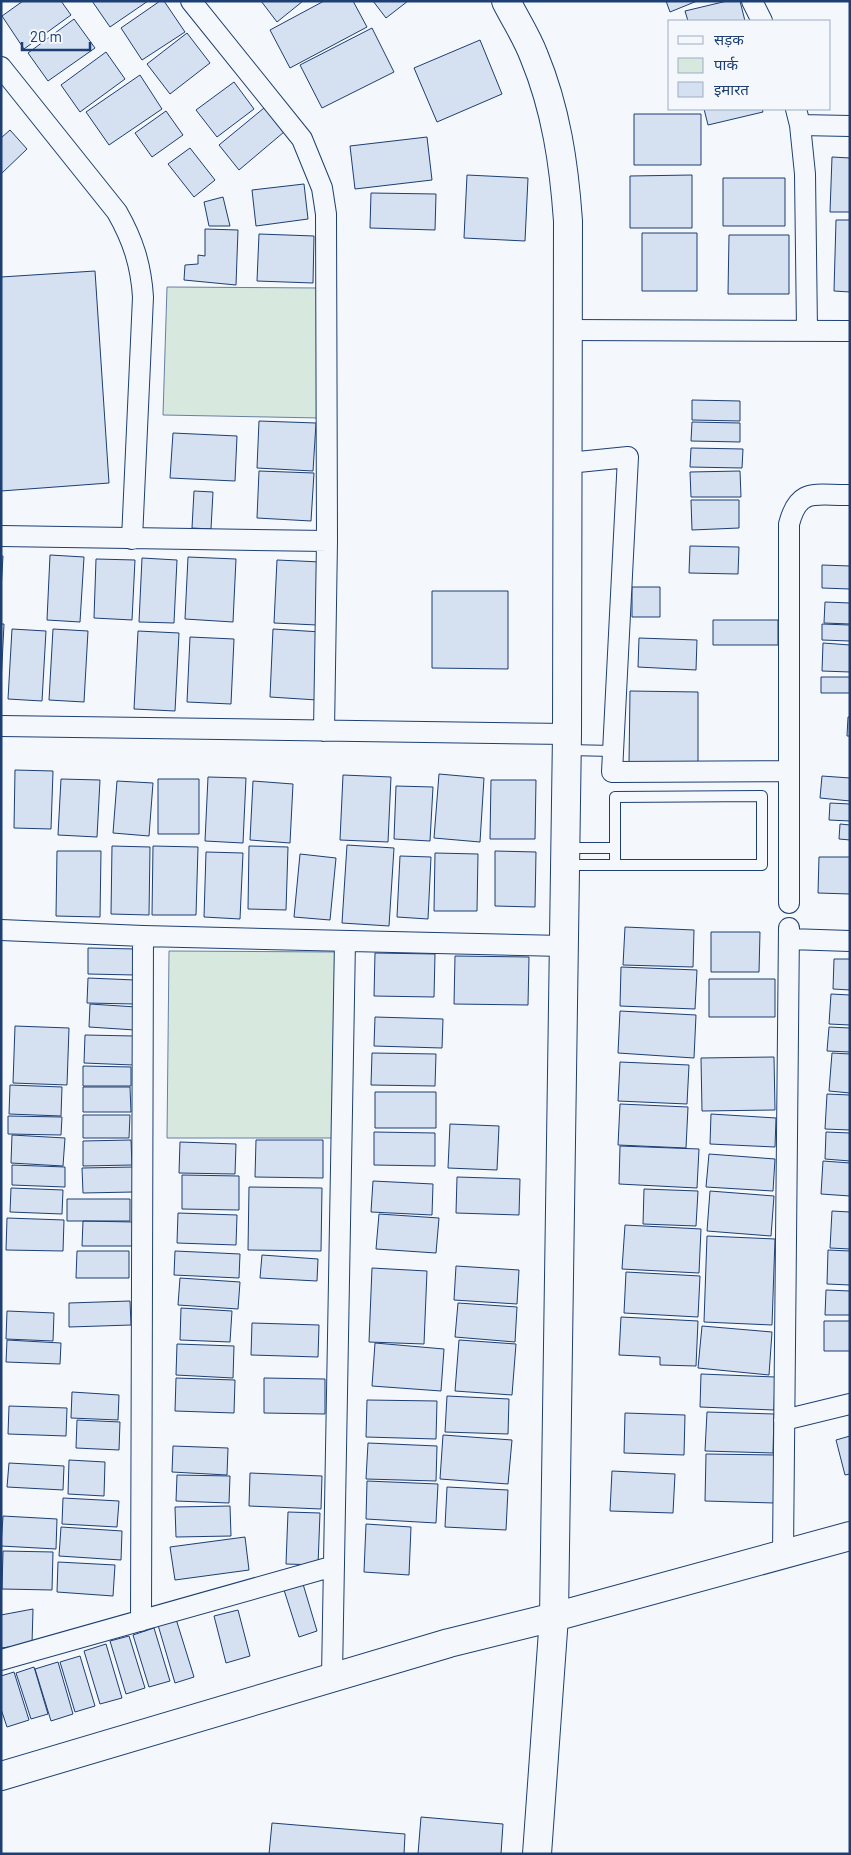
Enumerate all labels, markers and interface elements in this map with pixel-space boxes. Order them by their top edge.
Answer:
scale bar [22,20,90,52]
legend [668,20,831,110]
text: 20 m [30,27,62,45]
text: सड़क [714,30,744,48]
text: पार्क [714,55,738,73]
text: इमारत [714,80,749,98]

